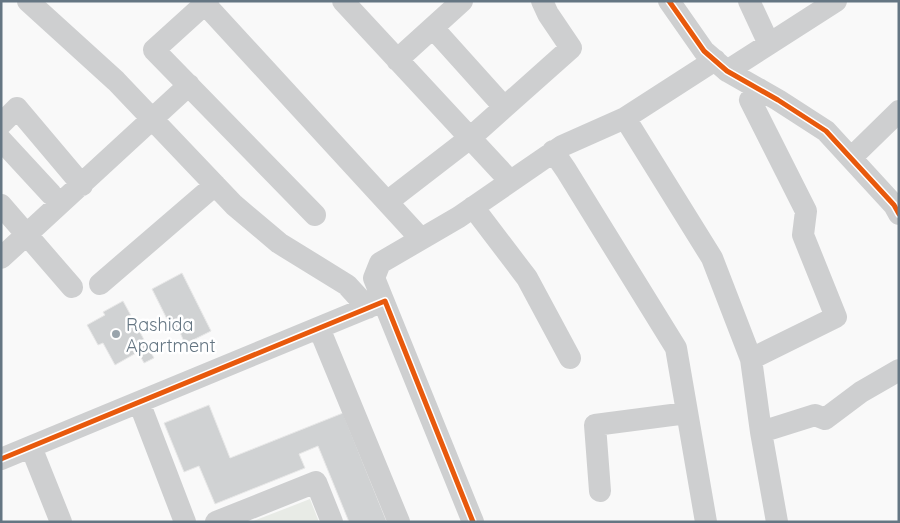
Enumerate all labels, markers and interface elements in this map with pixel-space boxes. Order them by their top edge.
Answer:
place label: Rashida Apartment [126,313,216,357]
marker: Rashida Apartment [110,328,122,340]

